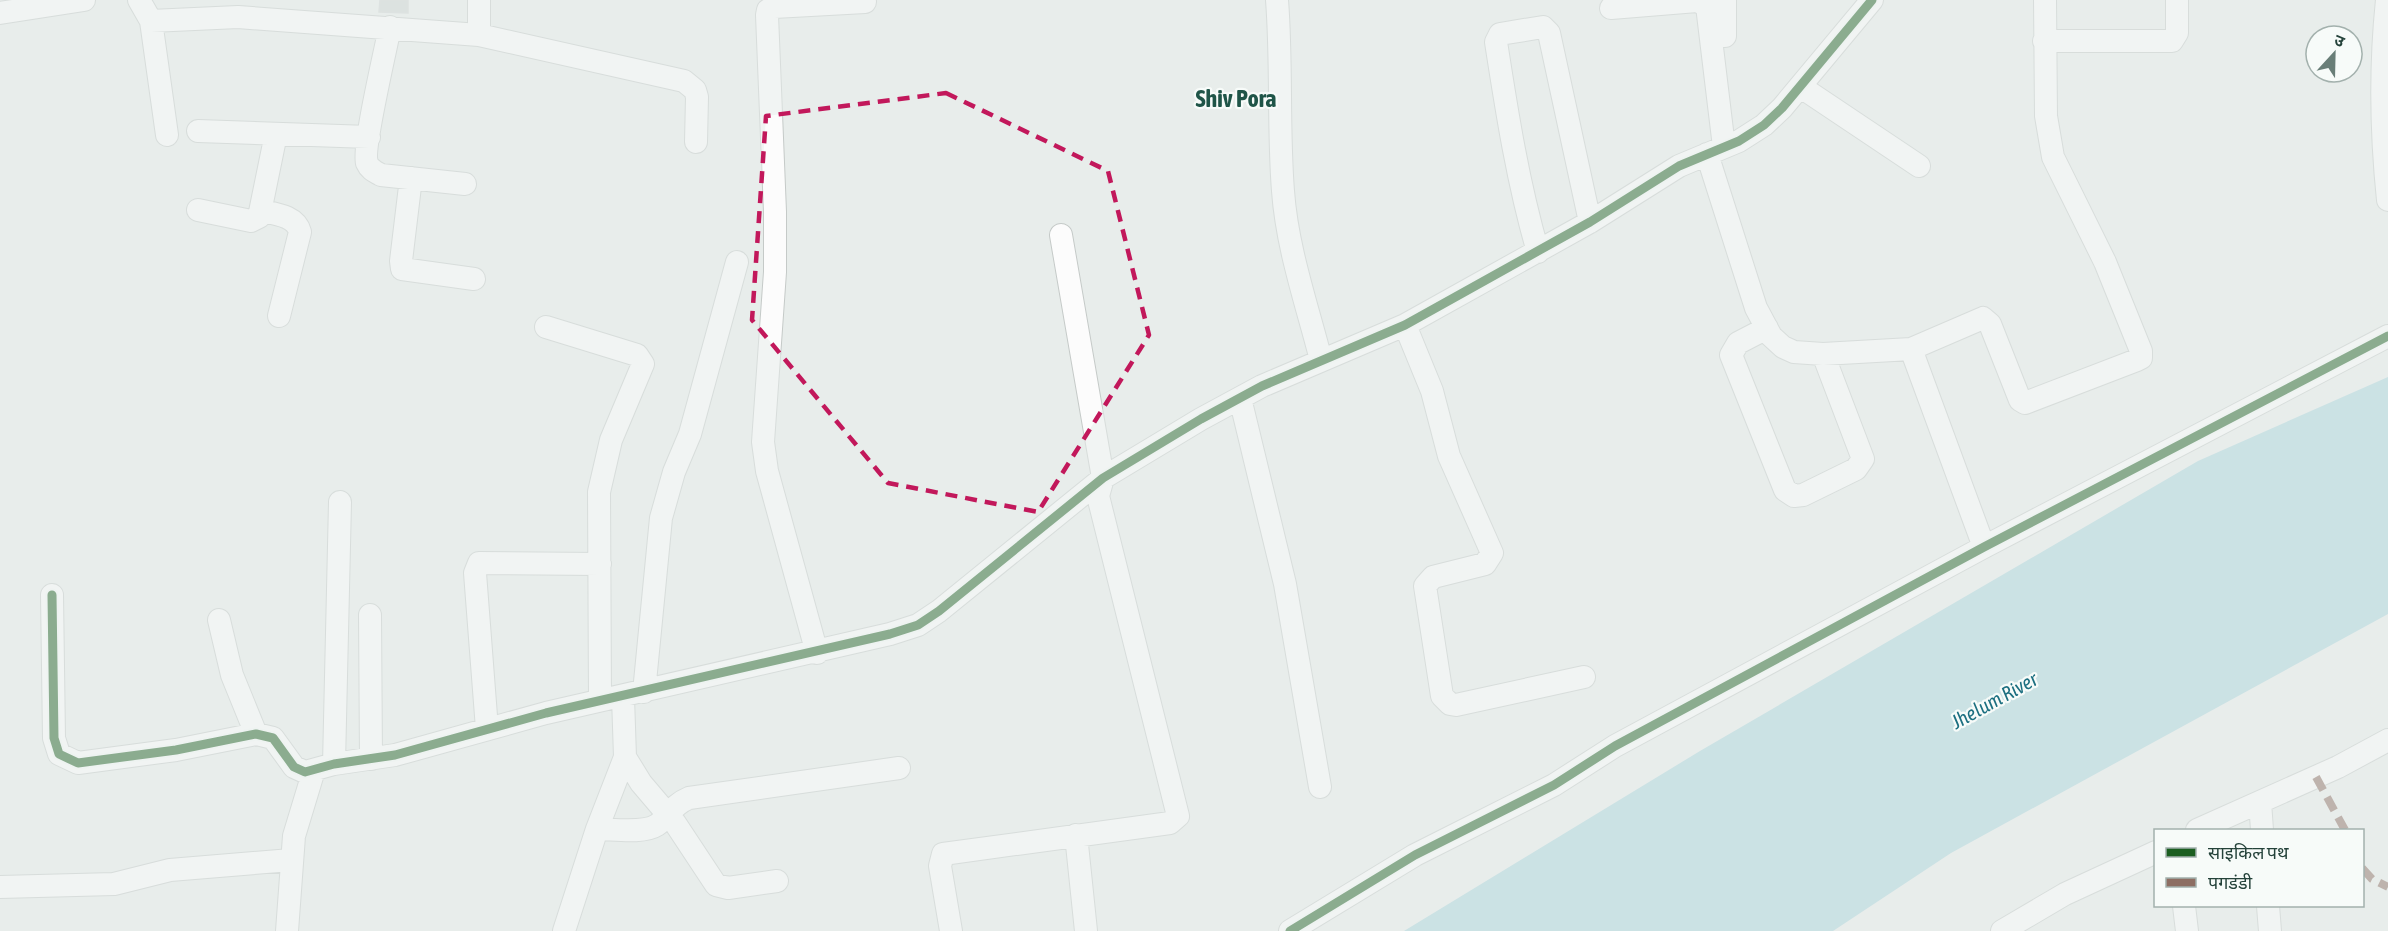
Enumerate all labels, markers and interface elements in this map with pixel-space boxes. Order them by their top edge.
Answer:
north arrow [2304,24,2364,84]
text: उ [2332,30,2348,50]
district label: Shiv Pora [1196,85,1276,112]
water label: Jhelum River [1946,666,2042,734]
legend [2154,829,2364,907]
text: साइकिल पथ [2208,842,2289,863]
text: पगडंडी [2208,872,2253,893]

